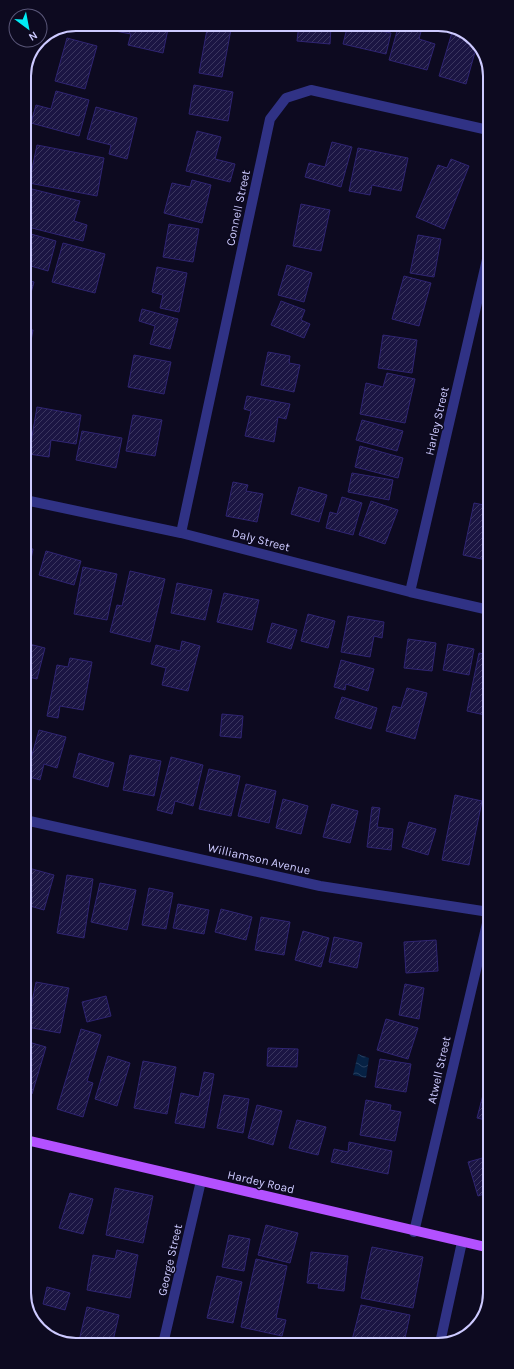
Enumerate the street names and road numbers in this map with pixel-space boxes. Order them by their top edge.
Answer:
street label: Connell Street [223,168,253,247]
street label: Harley Street [422,385,452,457]
street label: Daly Street [231,526,292,555]
street label: Williamson Avenue [206,840,312,878]
street label: Atwell Street [424,1034,454,1105]
street label: Hardey Road [226,1167,296,1197]
street label: George Street [155,1222,185,1297]

